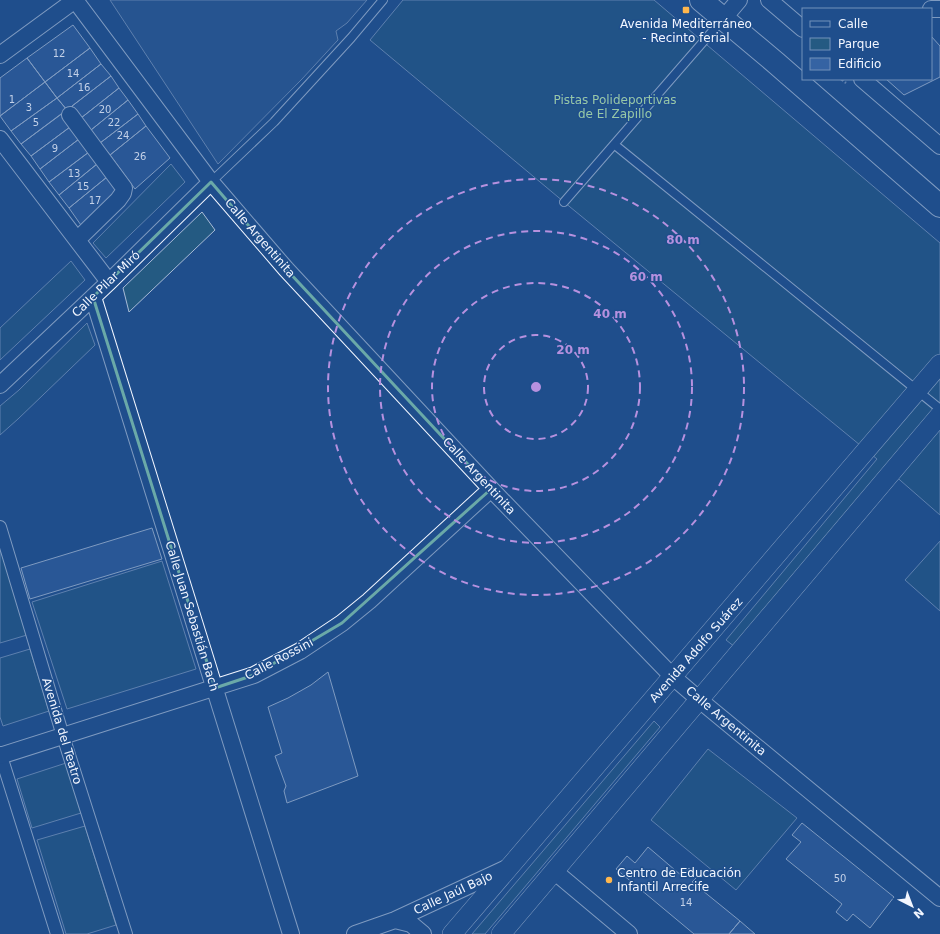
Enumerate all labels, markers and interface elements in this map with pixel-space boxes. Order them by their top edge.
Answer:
marker: Avenida Mediterráneo - Recinto ferial [681,5,691,15]
legend [802,8,932,80]
place label: Avenida Mediterráneo - Recinto ferial [620,17,752,45]
text: Calle [838,17,868,31]
text: Parque [838,37,879,51]
house number: 12 [53,48,65,59]
text: Edificio [838,57,881,71]
house number: 14 [67,68,79,79]
house number: 16 [78,82,90,93]
park label: Pistas Polideportivas de El Zapillo [553,93,677,121]
house number: 1 [9,94,15,105]
house number: 3 [26,102,32,113]
house number: 20 [99,104,111,115]
house number: 5 [33,117,39,128]
house number: 22 [108,117,120,128]
house number: 24 [117,130,129,141]
house number: 9 [52,143,58,154]
house number: 26 [134,151,146,162]
house number: 13 [68,168,80,179]
house number: 15 [77,181,89,192]
house number: 17 [89,195,101,206]
street label: Calle Argentinita [222,196,298,280]
text: 80 m [666,233,700,247]
street label: Calle Pilar Miró [69,248,143,320]
text: 60 m [629,270,663,284]
text: 40 m [593,307,627,321]
text: 20 m [556,343,590,357]
centre of rings [529,380,543,394]
street label: Calle Argentinita [440,435,518,517]
street label: Calle Juan Sebastián Bach [162,539,222,693]
street label: Avenida Adolfo Suárez [647,595,745,705]
street label: Calle Rossini [242,635,316,683]
street label: Avenida del Teatro [39,676,85,786]
street label: Calle Argentinita [683,683,769,759]
place label: Centro de Educación Infantil Arrecife [617,866,741,894]
street label: Calle Jaúl Bajo [411,869,495,917]
house number: 50 [834,873,846,884]
marker: Centro de Educación Infantil Arrecife [604,875,614,885]
north arrow [892,886,932,926]
house number: 14 [680,897,692,908]
text: N [911,905,926,921]

